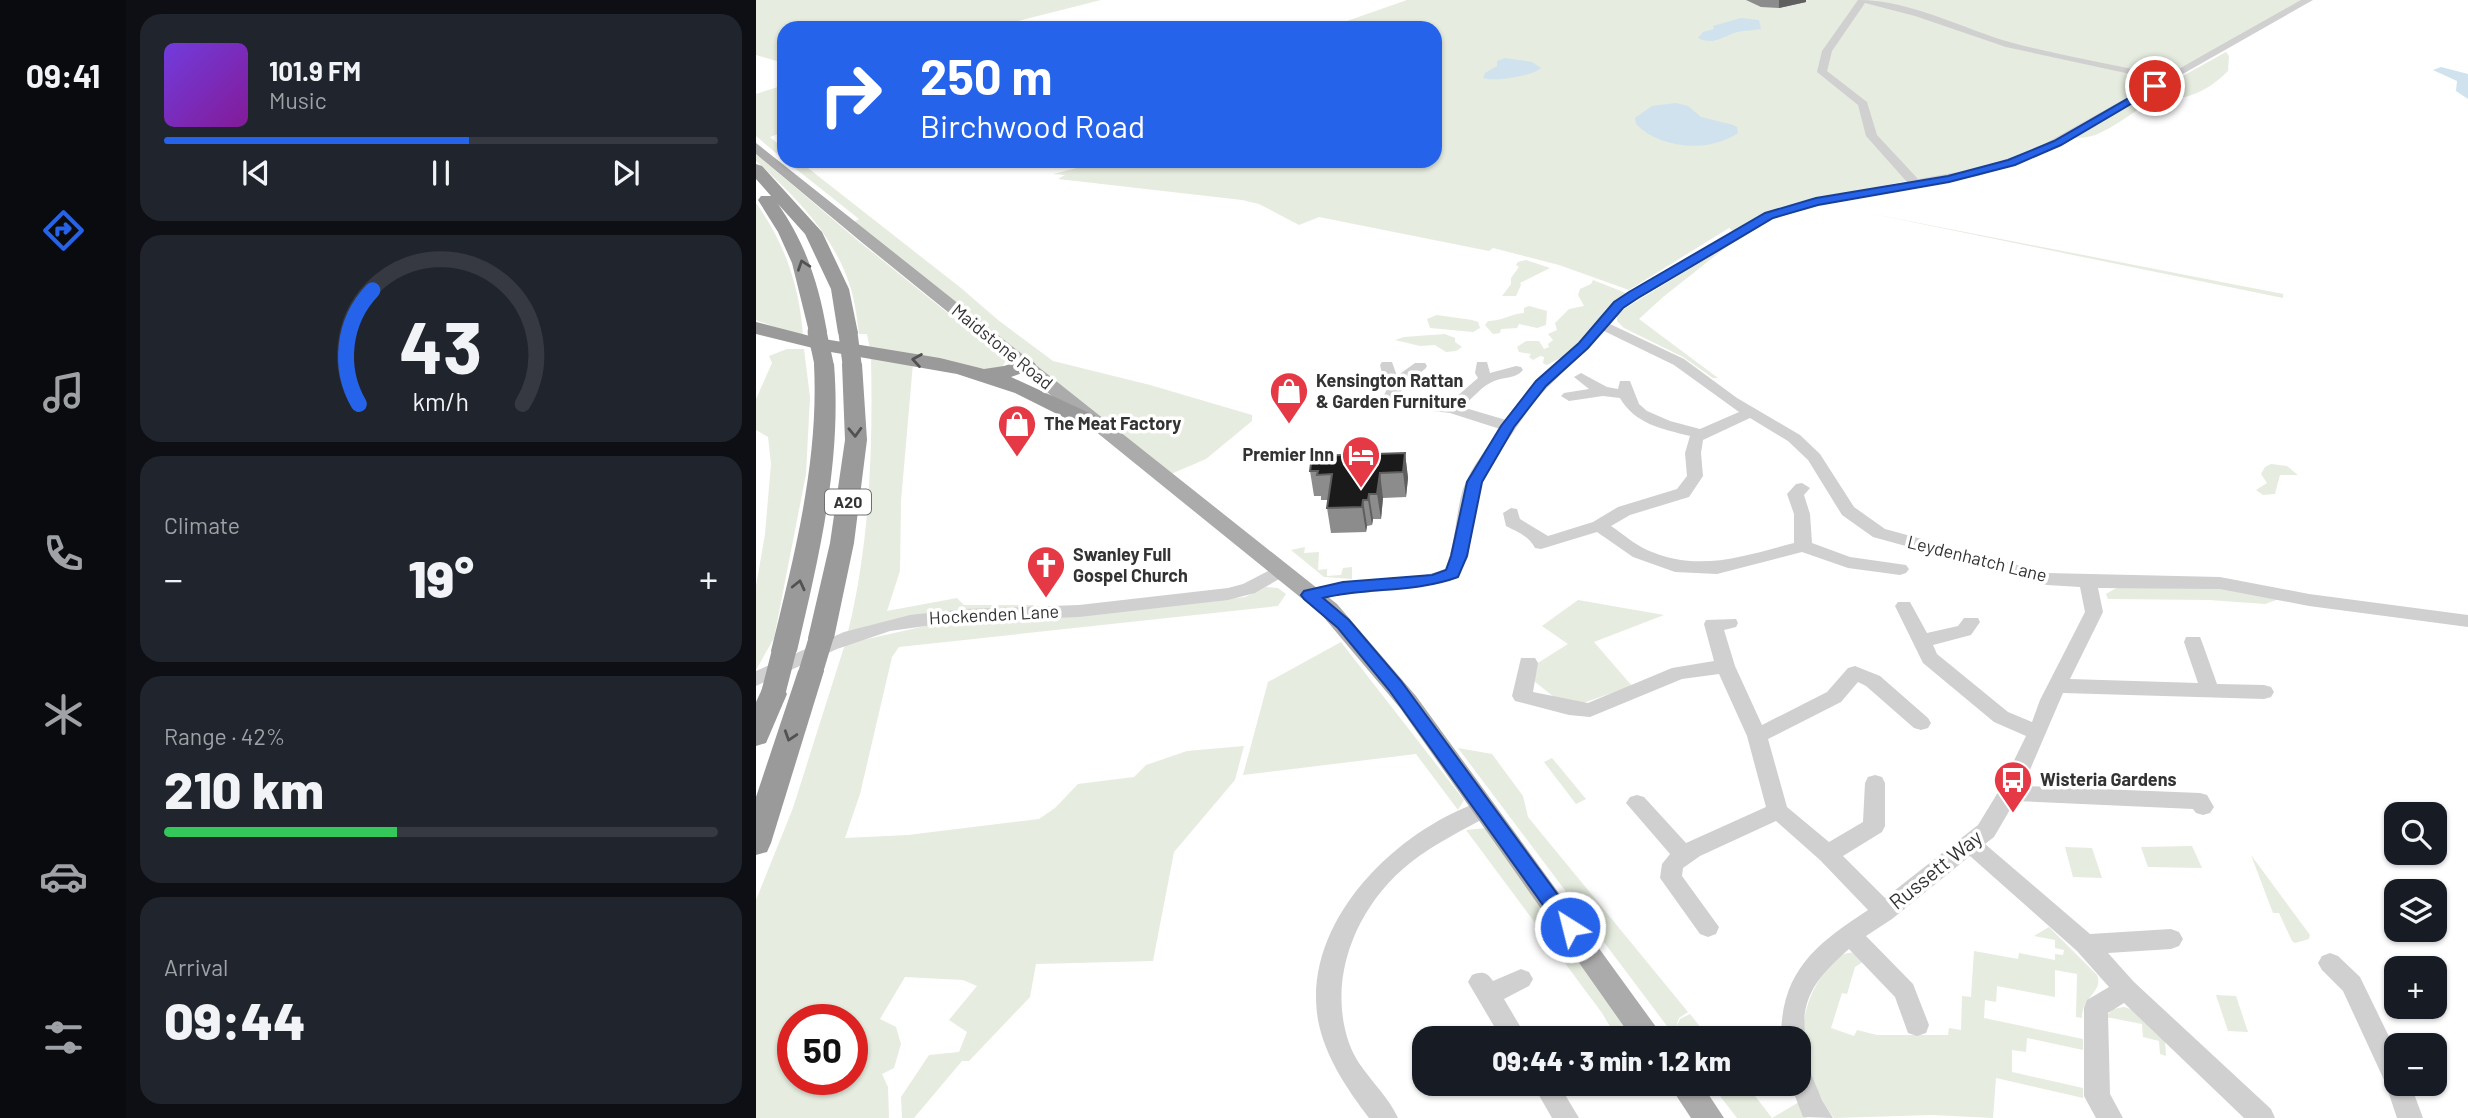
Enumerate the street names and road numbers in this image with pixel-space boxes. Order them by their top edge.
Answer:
street label: Maidstone Road [948,299,1058,394]
road number: A20 [825,489,871,514]
street label: Leydenhatch Lane [1905,530,2049,586]
street label: Hockenden Lane [928,600,1059,628]
street label: Russett Way [1884,824,1987,914]

